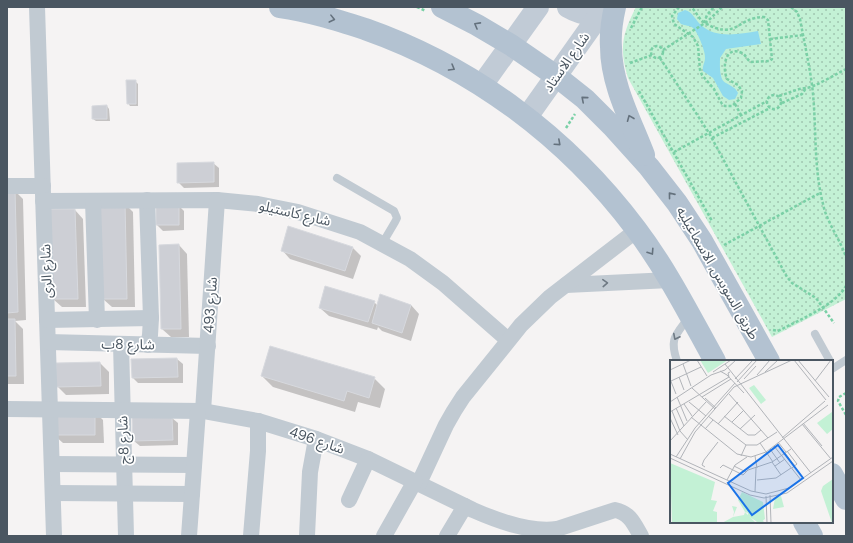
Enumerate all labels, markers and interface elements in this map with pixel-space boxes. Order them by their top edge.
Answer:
one-way arrow [329,14,335,22]
one-way arrow [474,22,481,30]
street label: شارع الاستاد [539,28,595,97]
one-way arrow [448,63,455,71]
one-way arrow [582,96,589,103]
one-way arrow [626,115,634,122]
one-way arrow [553,138,560,145]
one-way arrow [669,192,676,199]
street label: شارع كاستيلو [257,196,333,232]
street label: طريق السويس, الاسماعيليه [672,203,763,343]
street label: شارع الرى [36,244,58,298]
one-way arrow [646,247,653,254]
street label: شارع 493 [199,276,223,334]
one-way arrow [602,279,608,287]
one-way arrow [673,333,681,340]
street label: شارع 8ب [101,335,155,355]
inset map [670,360,833,523]
street label: شارع 8ج [113,415,135,465]
street label: شارع 496 [286,422,347,460]

